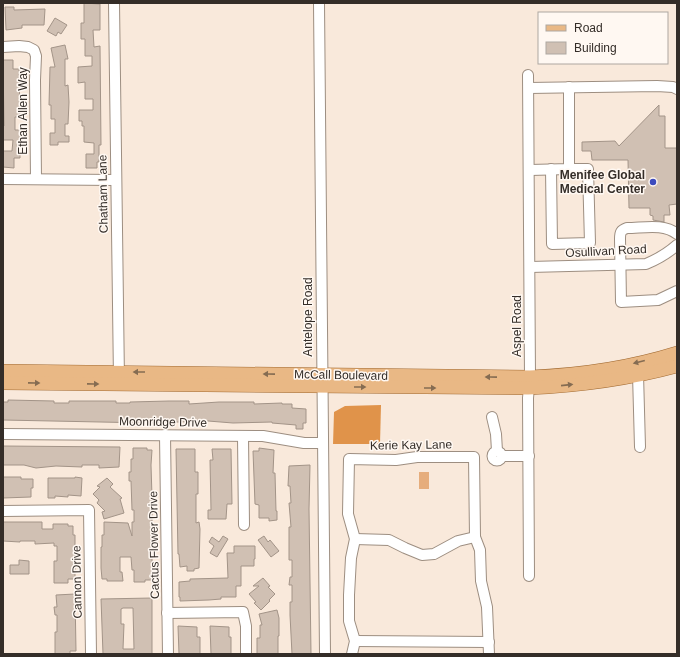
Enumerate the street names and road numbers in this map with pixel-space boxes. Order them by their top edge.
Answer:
street label: Ethan Allen Way [16,67,30,155]
street label: Chatham Lane [95,154,111,233]
street label: Osullivan Road [565,242,647,260]
street label: Antelope Road [301,277,315,357]
street label: Aspel Road [510,295,524,357]
street label: McCall Boulevard [294,367,388,383]
street label: Moonridge Drive [119,414,207,430]
street label: Kerie Kay Lane [370,437,452,453]
street label: Cactus Flower Drive [146,491,162,599]
street label: Cannon Drive [69,545,85,619]

